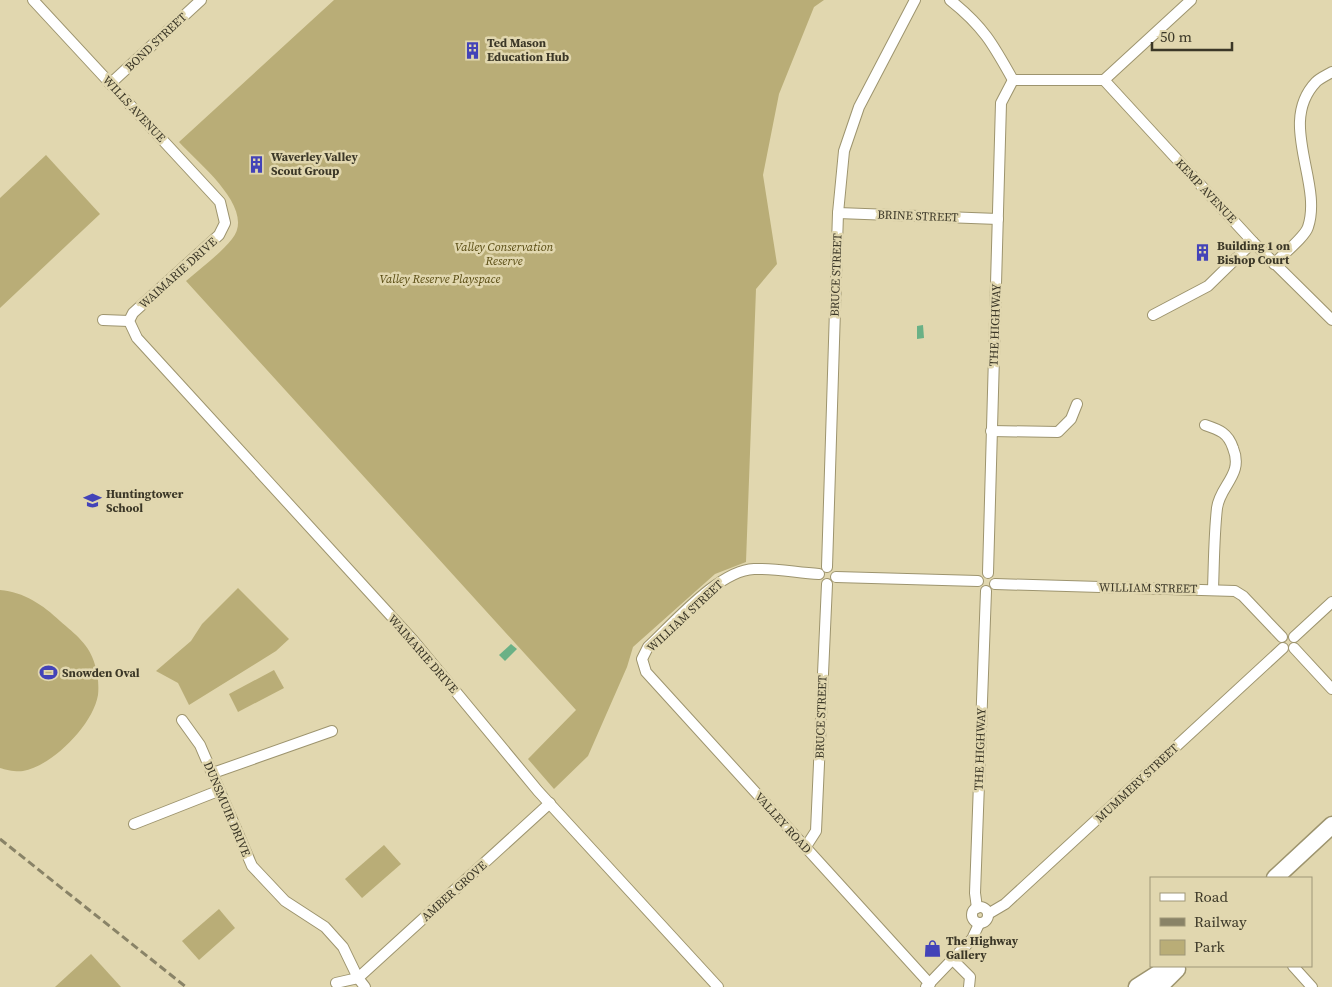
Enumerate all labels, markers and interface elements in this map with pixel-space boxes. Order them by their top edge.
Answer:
street label: BOND STREET [122,9,191,75]
scale bar [1152,20,1232,52]
text: 50 m [1160,26,1192,47]
place label: Ted Mason Education Hub [487,35,569,65]
building icon: Ted Mason Education Hub [463,40,483,60]
street label: WILLS AVENUE [99,72,169,146]
place label: Waverley Valley Scout Group [271,149,358,179]
building icon: Waverley Valley Scout Group [247,154,267,174]
street label: KEMP AVENUE [1172,155,1240,227]
street label: BRINE STREET [877,207,960,225]
street label: BRUCE STREET [827,232,845,317]
street label: WAIMARIE DRIVE [136,234,220,312]
place label: Building 1 on Bishop Court [1217,238,1291,268]
park label: Valley Conservation Reserve [455,239,554,269]
building icon: Building 1 on Bishop Court [1193,243,1213,263]
park label: Valley Reserve Playspace [380,271,501,287]
street label: THE HIGHWAY [986,283,1004,367]
place label: Huntingtower School [106,486,184,516]
school or university icon: Huntingtower School [82,491,102,511]
street label: WILLIAM STREET [643,576,727,655]
street label: WILLIAM STREET [1099,579,1198,597]
street label: WAIMARIE DRIVE [384,611,462,697]
sports icon: Snowden Oval [38,663,58,683]
place label: Snowden Oval [62,665,140,681]
street label: BRUCE STREET [812,674,830,759]
street label: THE HIGHWAY [971,707,989,791]
street label: MUMMERY STREET [1092,740,1183,826]
street label: DUNSMUIR DRIVE [200,759,254,859]
street label: VALLEY ROAD [751,789,815,857]
street label: AMBER GROVE [418,857,490,925]
legend [1150,877,1312,967]
text: Road [1194,886,1228,907]
text: Railway [1194,911,1247,932]
place label: The Highway Gallery [946,933,1019,963]
text: Park [1194,936,1226,957]
shop icon: The Highway Gallery [922,938,942,958]

